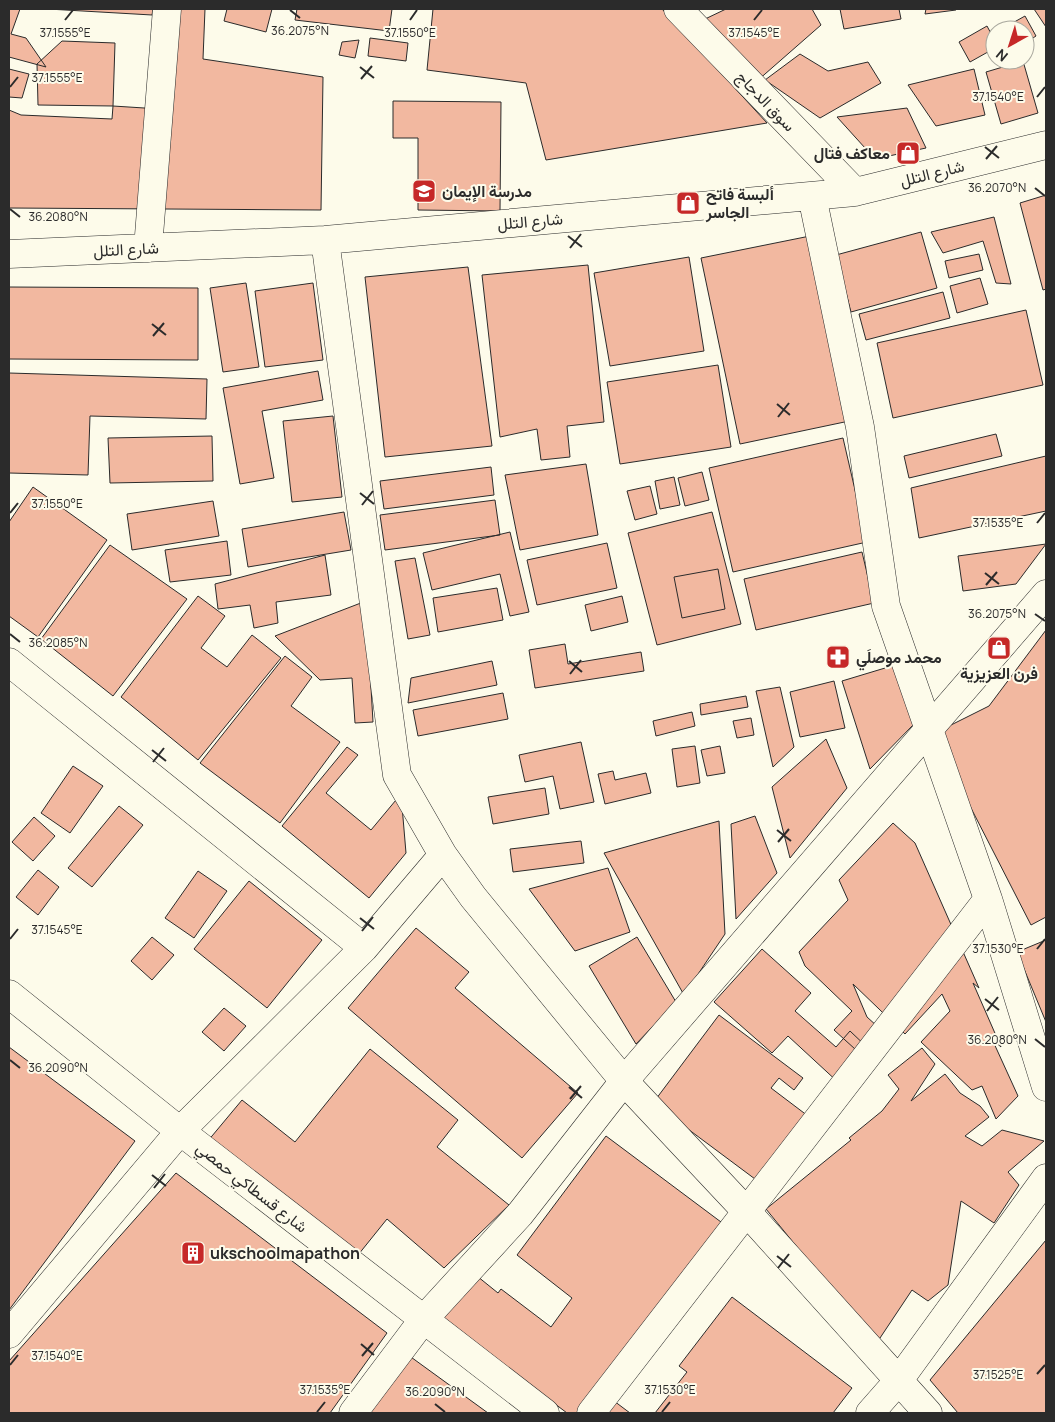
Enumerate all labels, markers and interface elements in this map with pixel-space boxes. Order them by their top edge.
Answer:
north arrow [985,20,1035,70]
text: 36.2075°N [271,22,329,39]
text: 37.1555°E [39,24,91,41]
text: 37.1550°E [384,24,436,41]
text: 37.1545°E [728,24,780,41]
text: N [992,45,1011,66]
street label: سوق الدجاج [731,66,800,137]
text: 37.1555°E [31,69,83,86]
text: 37.1540°E [972,88,1024,105]
shop icon: معاكف فتال [895,140,921,166]
place label: معاكف فتال [814,142,890,164]
street label: شارع التلل [897,154,967,193]
school or university icon: مدرسة الإيمان [411,178,437,204]
text: 36.2070°N [968,179,1026,196]
place label: مدرسة الإيمان [442,180,532,202]
place label: ألبسة فاتح الجاسر [705,183,774,223]
shop icon: ألبسة فاتح الجاسر [675,190,701,216]
street label: شارع التلل [496,207,564,236]
text: 36.2080°N [28,208,88,225]
street label: شارع التلل [93,236,159,263]
text: 37.1550°E [31,495,83,512]
text: 37.1535°E [973,514,1024,531]
text: 36.2075°N [968,605,1026,622]
text: 36.2085°N [29,634,87,651]
shop icon: فرن العزيزية [986,635,1012,661]
pharmacy icon: محمد موصلَي [825,644,851,670]
place label: محمد موصلَي [856,646,942,671]
place label: فرن العزيزية [960,662,1038,684]
text: 37.1545°E [31,921,83,938]
text: 37.1530°E [972,940,1024,957]
text: 36.2080°N [967,1031,1027,1048]
text: 36.2090°N [28,1059,88,1076]
street label: شارع قسطاكي حمصي [190,1136,312,1240]
building icon: ukschoolmapathon [180,1240,206,1266]
place label: ukschoolmapathon [210,1242,360,1264]
text: 37.1540°E [31,1347,83,1364]
text: 37.1525°E [973,1366,1024,1383]
text: 37.1535°E [300,1381,351,1398]
text: 37.1530°E [644,1381,696,1398]
text: 36.2090°N [405,1383,465,1400]

